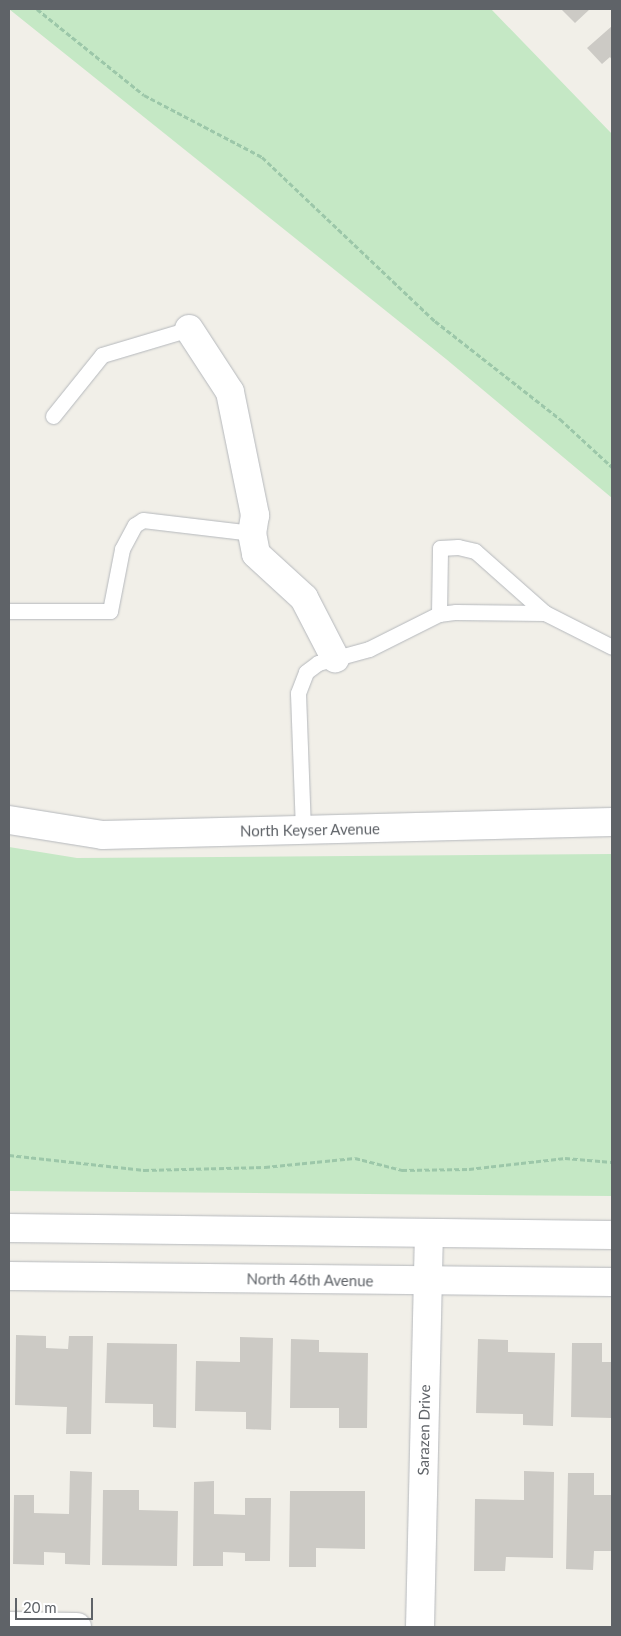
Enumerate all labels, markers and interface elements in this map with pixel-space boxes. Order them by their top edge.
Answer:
street label: North Keyser Avenue [239,820,381,840]
street label: North 46th Avenue [246,1270,374,1290]
street label: Sarazen Drive [414,1384,434,1476]
scale bar [18,1588,95,1620]
text: 20 m [23,1598,57,1616]

